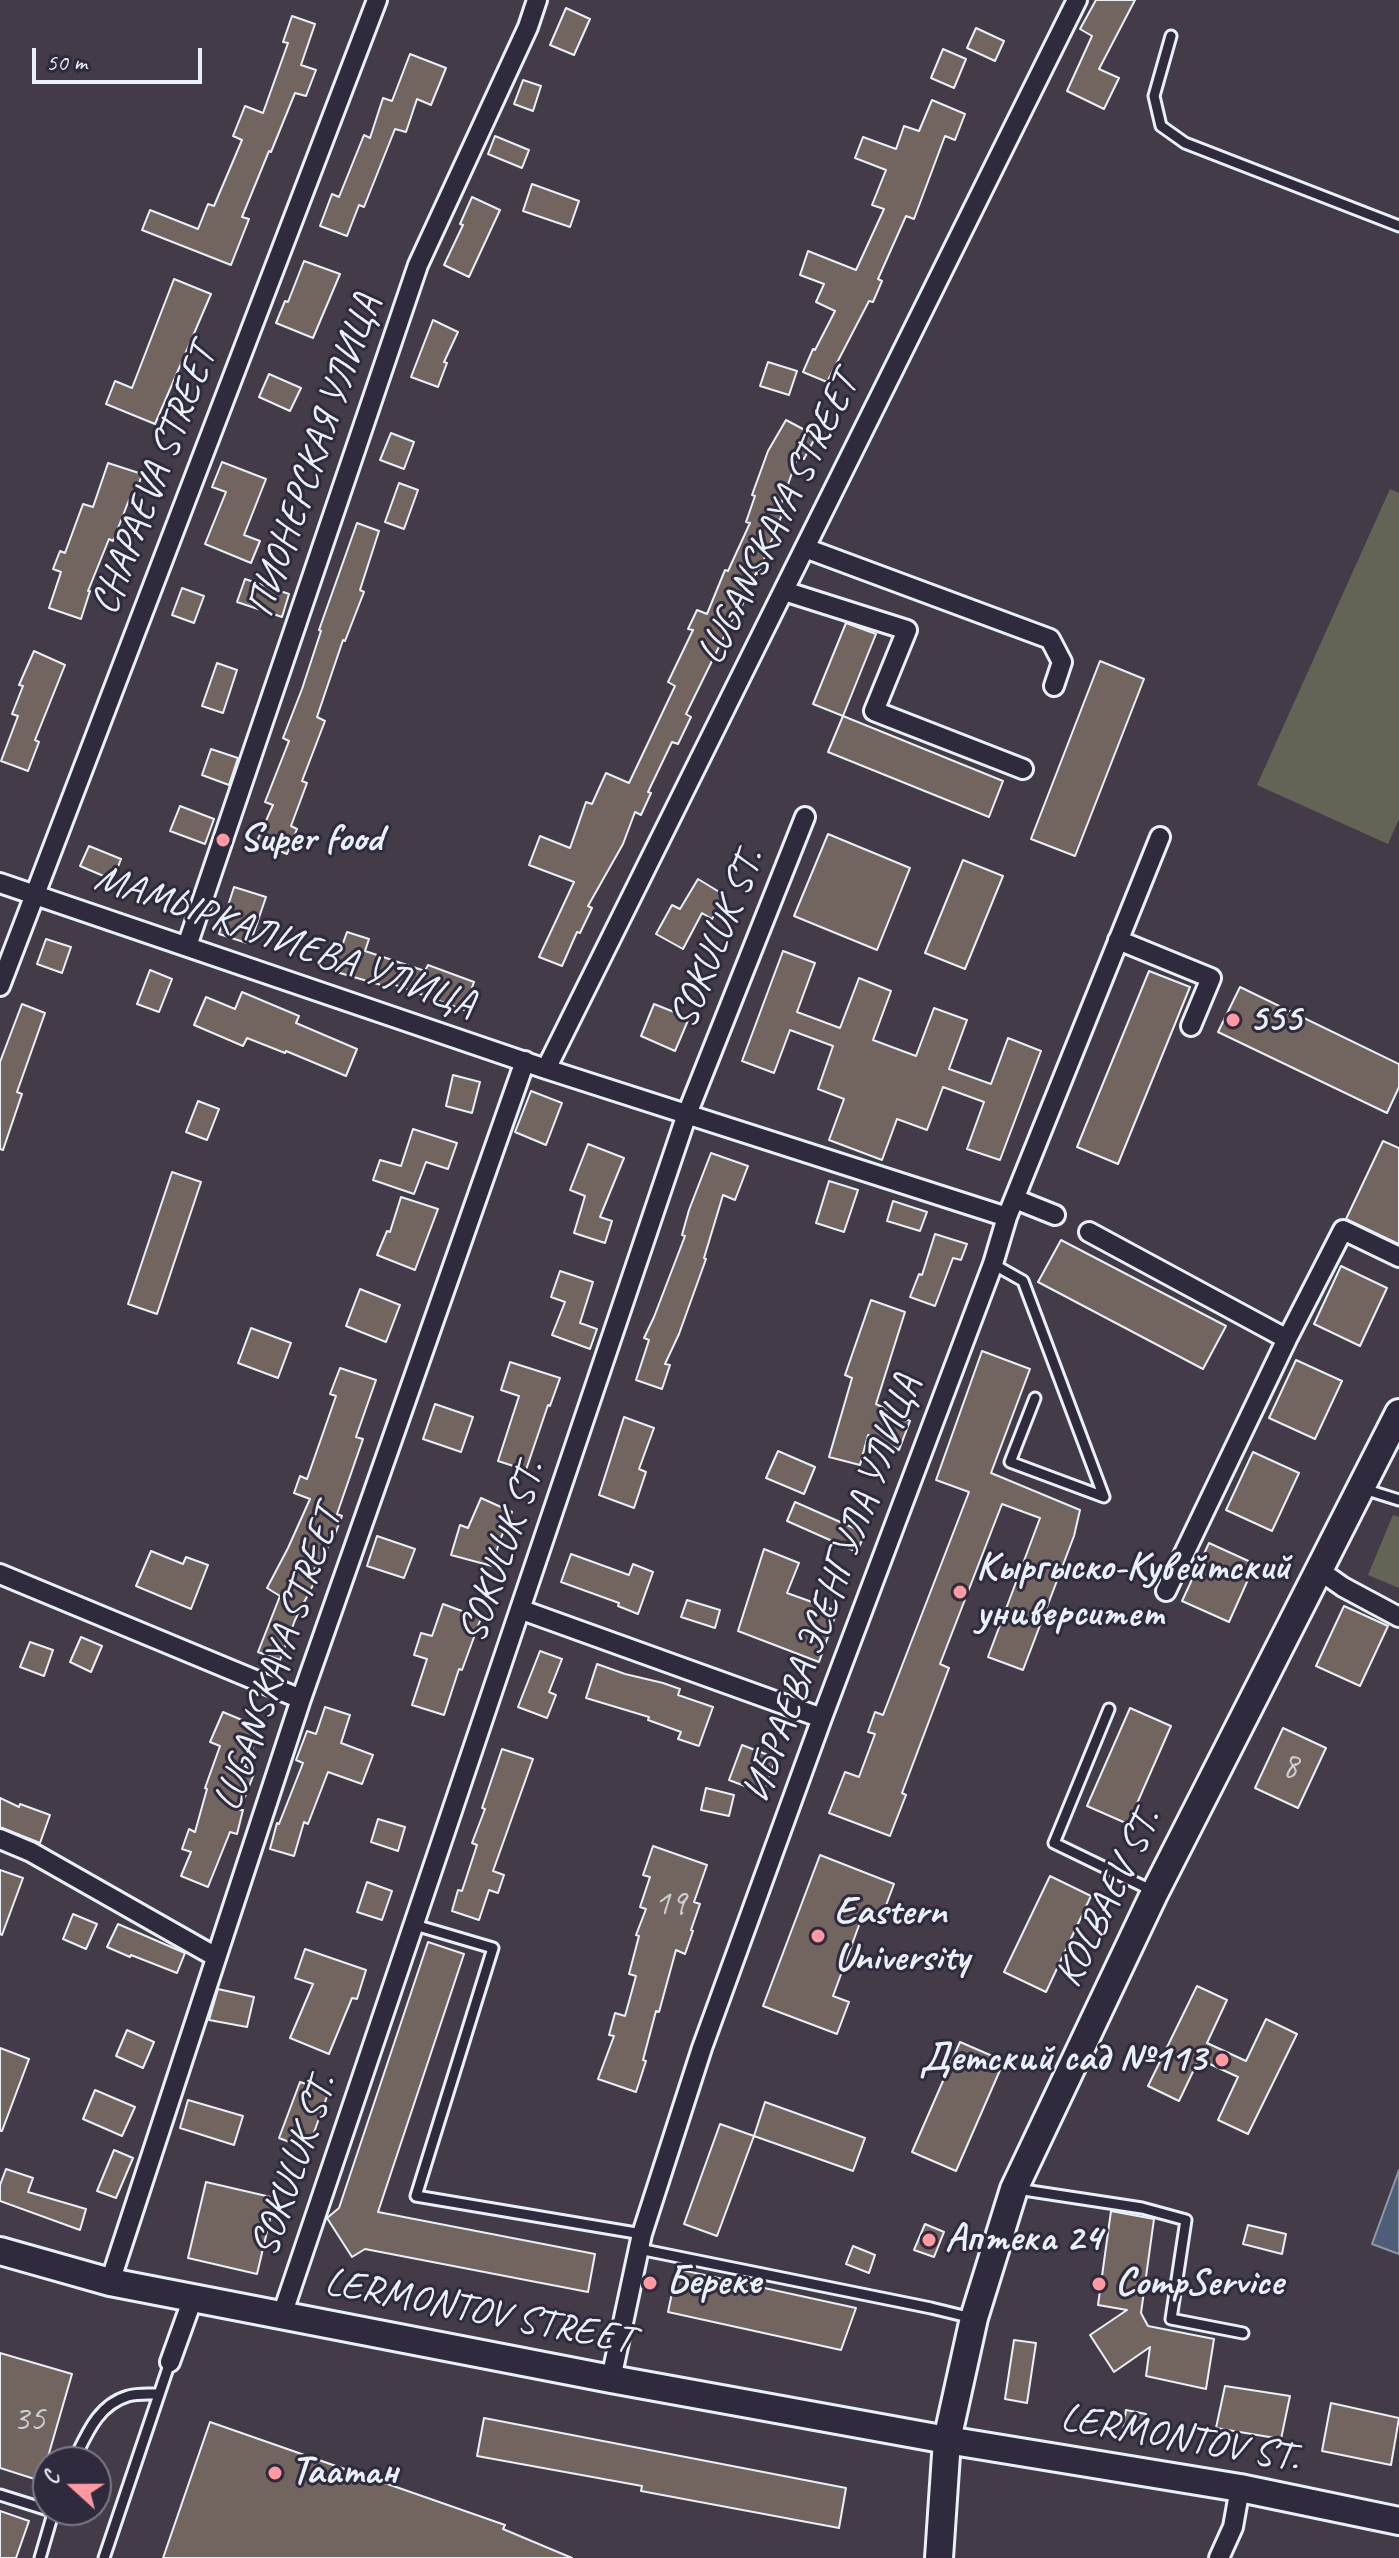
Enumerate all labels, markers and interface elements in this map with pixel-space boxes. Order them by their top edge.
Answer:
scale bar [36,32,206,82]
text: 50 m [46,47,87,77]
street label: ПИОНЕРСКАЯ УЛИЦА [237,289,393,623]
street label: CHAPAEVA STREET [82,339,228,621]
street label: LUGANSKAYA STREET [688,365,870,673]
place label: Super food [239,816,382,864]
marker: Super food [214,831,232,849]
street label: SOKULUK ST. [660,842,776,1036]
street label: МАМЫРКАЛИЕВА УЛИЦА [88,854,482,1030]
place label: 555 [1249,996,1301,1044]
marker: 555 [1224,1011,1242,1029]
street label: ИБРАЕВА ЭСЕНГУЛА УЛИЦА [733,1369,933,1809]
street label: SOKULUK ST. [450,1455,556,1649]
street label: LUGANSKAYA STREET [205,1501,353,1817]
place label: Кыргыско-Кувейтский университет [976,1545,1290,1639]
marker: Кыргыско-Кувейтский университет [951,1583,969,1601]
house number: 8 [1282,1746,1298,1790]
street label: KOLBAEV ST. [1045,1801,1173,1995]
house number: 19 [654,1883,686,1927]
place label: Eastern University [834,1889,969,1983]
marker: Eastern University [809,1927,827,1945]
place label: Детский сад №113 [920,2036,1206,2084]
marker: Детский сад №113 [1213,2051,1231,2069]
street label: SOKULUK ST. [242,2069,348,2263]
place label: Аптека 24 [945,2216,1102,2264]
marker: Аптека 24 [920,2231,938,2249]
street label: LERMONTOV STREET [321,2259,637,2365]
place label: Береке [666,2259,761,2307]
place label: CompService [1115,2260,1283,2308]
marker: Береке [641,2274,659,2292]
marker: CompService [1090,2275,1108,2293]
street label: LERMONTOV ST. [1057,2394,1303,2484]
house number: 35 [13,2399,45,2443]
north arrow [32,2446,112,2526]
place label: Таатан [291,2449,398,2497]
marker: Таатан [266,2464,284,2482]
text: С [36,2468,66,2488]

